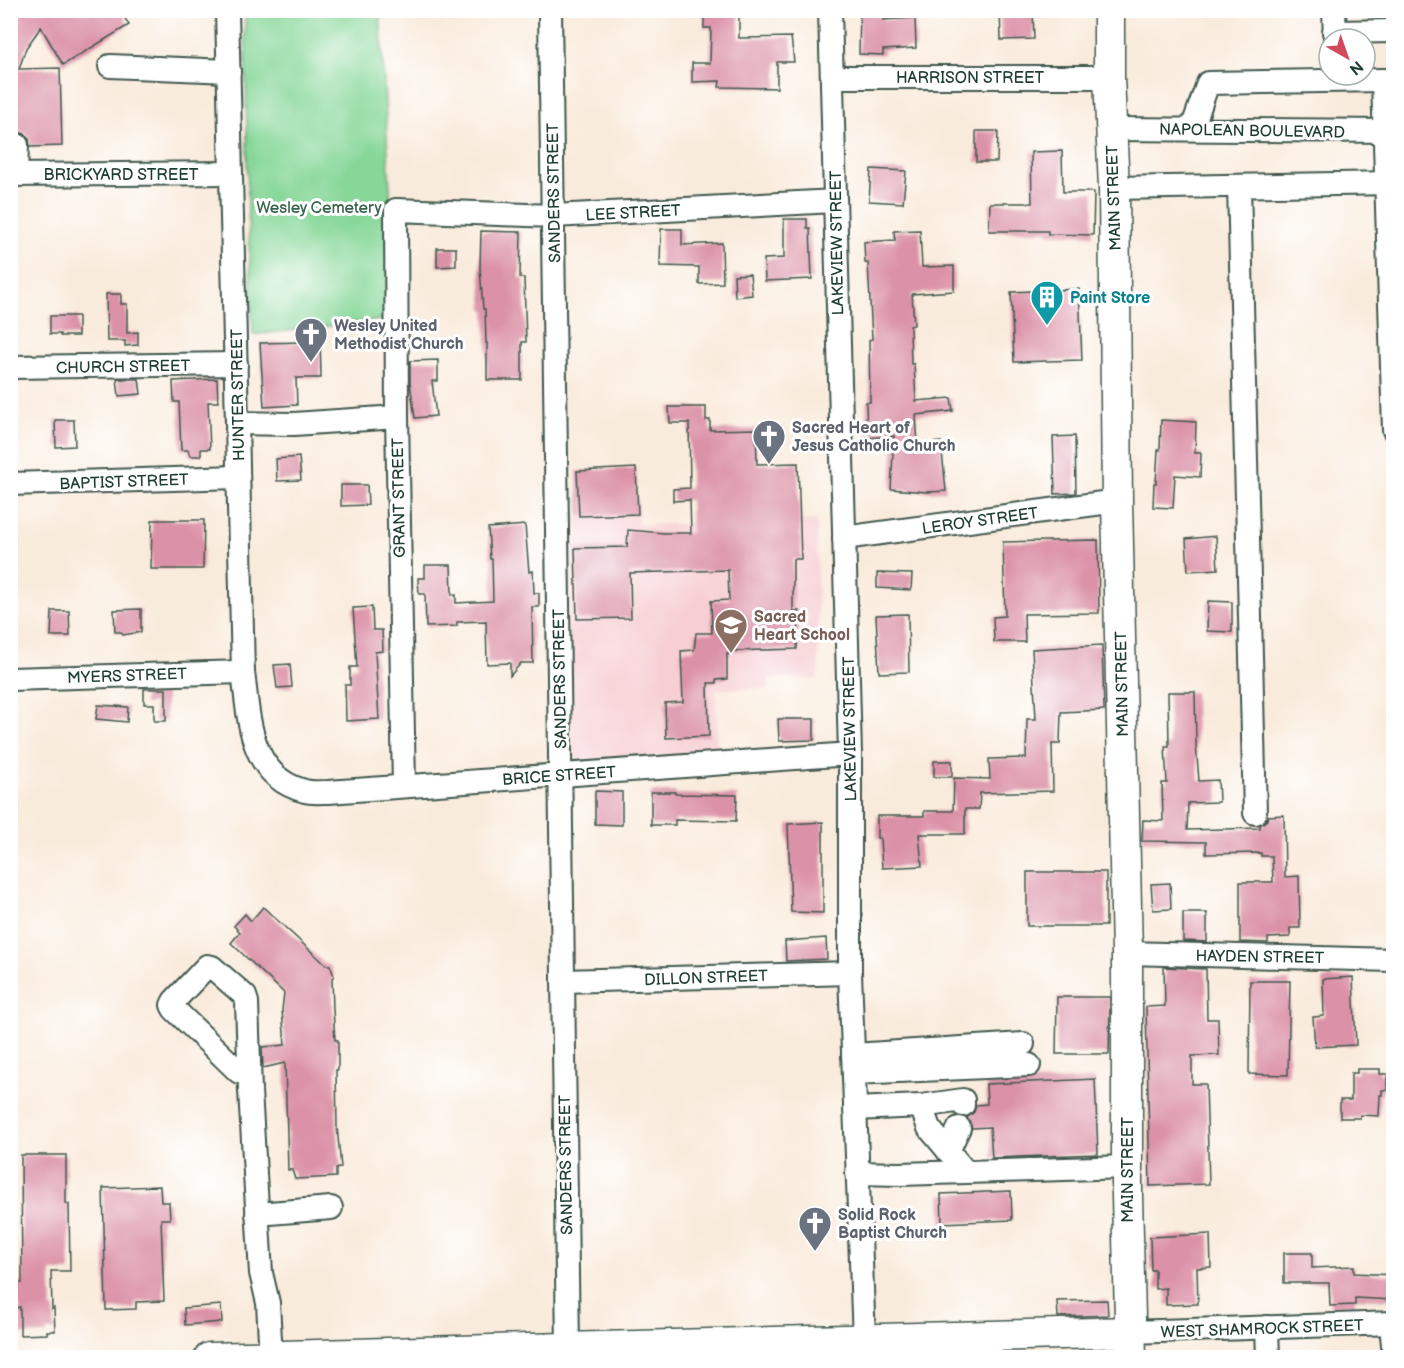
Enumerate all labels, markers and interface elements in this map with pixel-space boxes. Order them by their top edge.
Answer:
north arrow [1317,27,1377,87]
text: N [1345,56,1366,78]
street label: HARRISON STREET [896,69,1044,88]
street label: NAPOLEAN BOULEVARD [1159,120,1345,143]
street label: SANDERS STREET [544,123,565,263]
street label: MAIN STREET [1103,144,1126,251]
street label: BRICKYARD STREET [44,166,199,185]
street label: LAKEVIEW STREET [827,170,848,316]
park label: Wesley Cemetery [256,199,383,218]
street label: LEE STREET [585,201,682,225]
building icon: Paint Store [1029,279,1065,326]
place label: Paint Store [1070,289,1150,308]
church icon: Wesley United Methodist Church [293,316,329,363]
place label: Wesley United Methodist Church [334,317,464,354]
street label: HUNTER STREET [228,328,249,461]
street label: CHURCH STREET [56,357,191,378]
church icon: Sacred Heart of Jesus Catholic Church [751,418,787,465]
place label: Sacred Heart of Jesus Catholic Church [792,419,955,456]
street label: GRANT STREET [389,437,410,558]
street label: BAPTIST STREET [59,471,189,494]
street label: LEROY STREET [921,504,1040,539]
school or university icon: Sacred Heart School [713,607,749,654]
place label: Sacred Heart School [754,608,850,645]
street label: SANDERS STREET [550,609,571,749]
street label: MAIN STREET [1112,631,1133,737]
street label: LAKEVIEW STREET [840,656,861,802]
street label: MYERS STREET [67,665,188,688]
street label: BRICE STREET [501,763,617,790]
street label: HAYDEN STREET [1196,947,1325,968]
street label: DILLON STREET [644,967,769,990]
street label: SANDERS STREET [556,1095,577,1235]
street label: MAIN STREET [1119,1117,1138,1223]
church icon: Solid Rock Baptist Church [797,1205,833,1252]
place label: Solid Rock Baptist Church [838,1206,947,1243]
street label: WEST SHAMROCK STREET [1160,1316,1364,1343]

